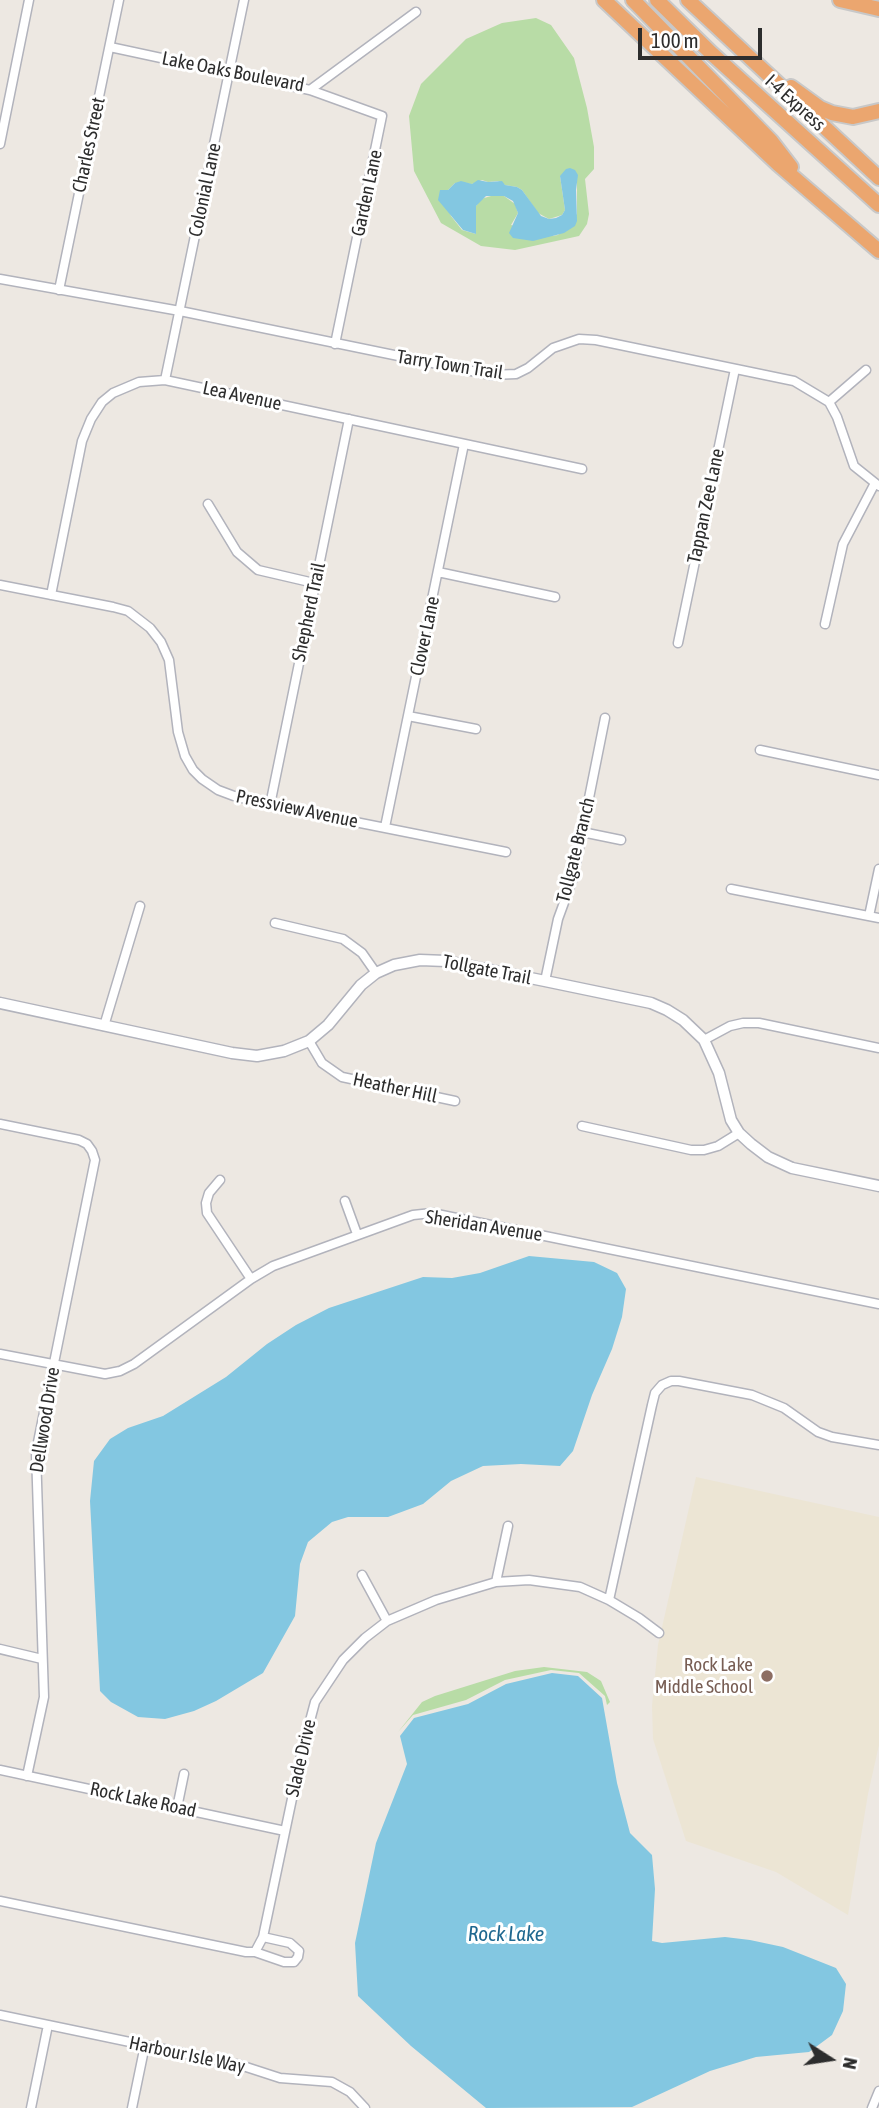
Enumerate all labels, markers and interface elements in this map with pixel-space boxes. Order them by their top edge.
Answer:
scale bar [641,14,765,58]
text: 100 m [651,28,699,52]
street label: Lake Oaks Boulevard [160,47,306,97]
street label: I-4 Express [760,70,830,136]
street label: Charles Street [68,95,110,195]
street label: Colonial Lane [184,141,226,239]
street label: Garden Lane [347,148,387,238]
street label: Tarry Town Trail [395,345,505,385]
street label: Lea Avenue [200,377,284,415]
street label: Tappan Zee Lane [683,446,729,566]
street label: Shepherd Trail [287,560,331,664]
street label: Clover Lane [405,594,445,678]
street label: Pressview Avenue [234,785,360,833]
street label: Tollgate Branch [552,795,600,905]
street label: Tollgate Trail [441,950,533,990]
street label: Heather Hill [351,1068,439,1108]
street label: Sheridan Avenue [424,1206,544,1246]
street label: Dellwood Drive [25,1366,65,1474]
place label: Rock Lake Middle School [655,1654,753,1698]
marker: Rock Lake Middle School [759,1668,775,1684]
street label: Slade Drive [281,1717,321,1799]
street label: Rock Lake Road [88,1778,198,1822]
water label: Rock Lake [468,1921,544,1947]
north arrow [795,2024,865,2094]
street label: Harbour Isle Way [127,2032,247,2078]
text: N [839,2056,862,2071]

